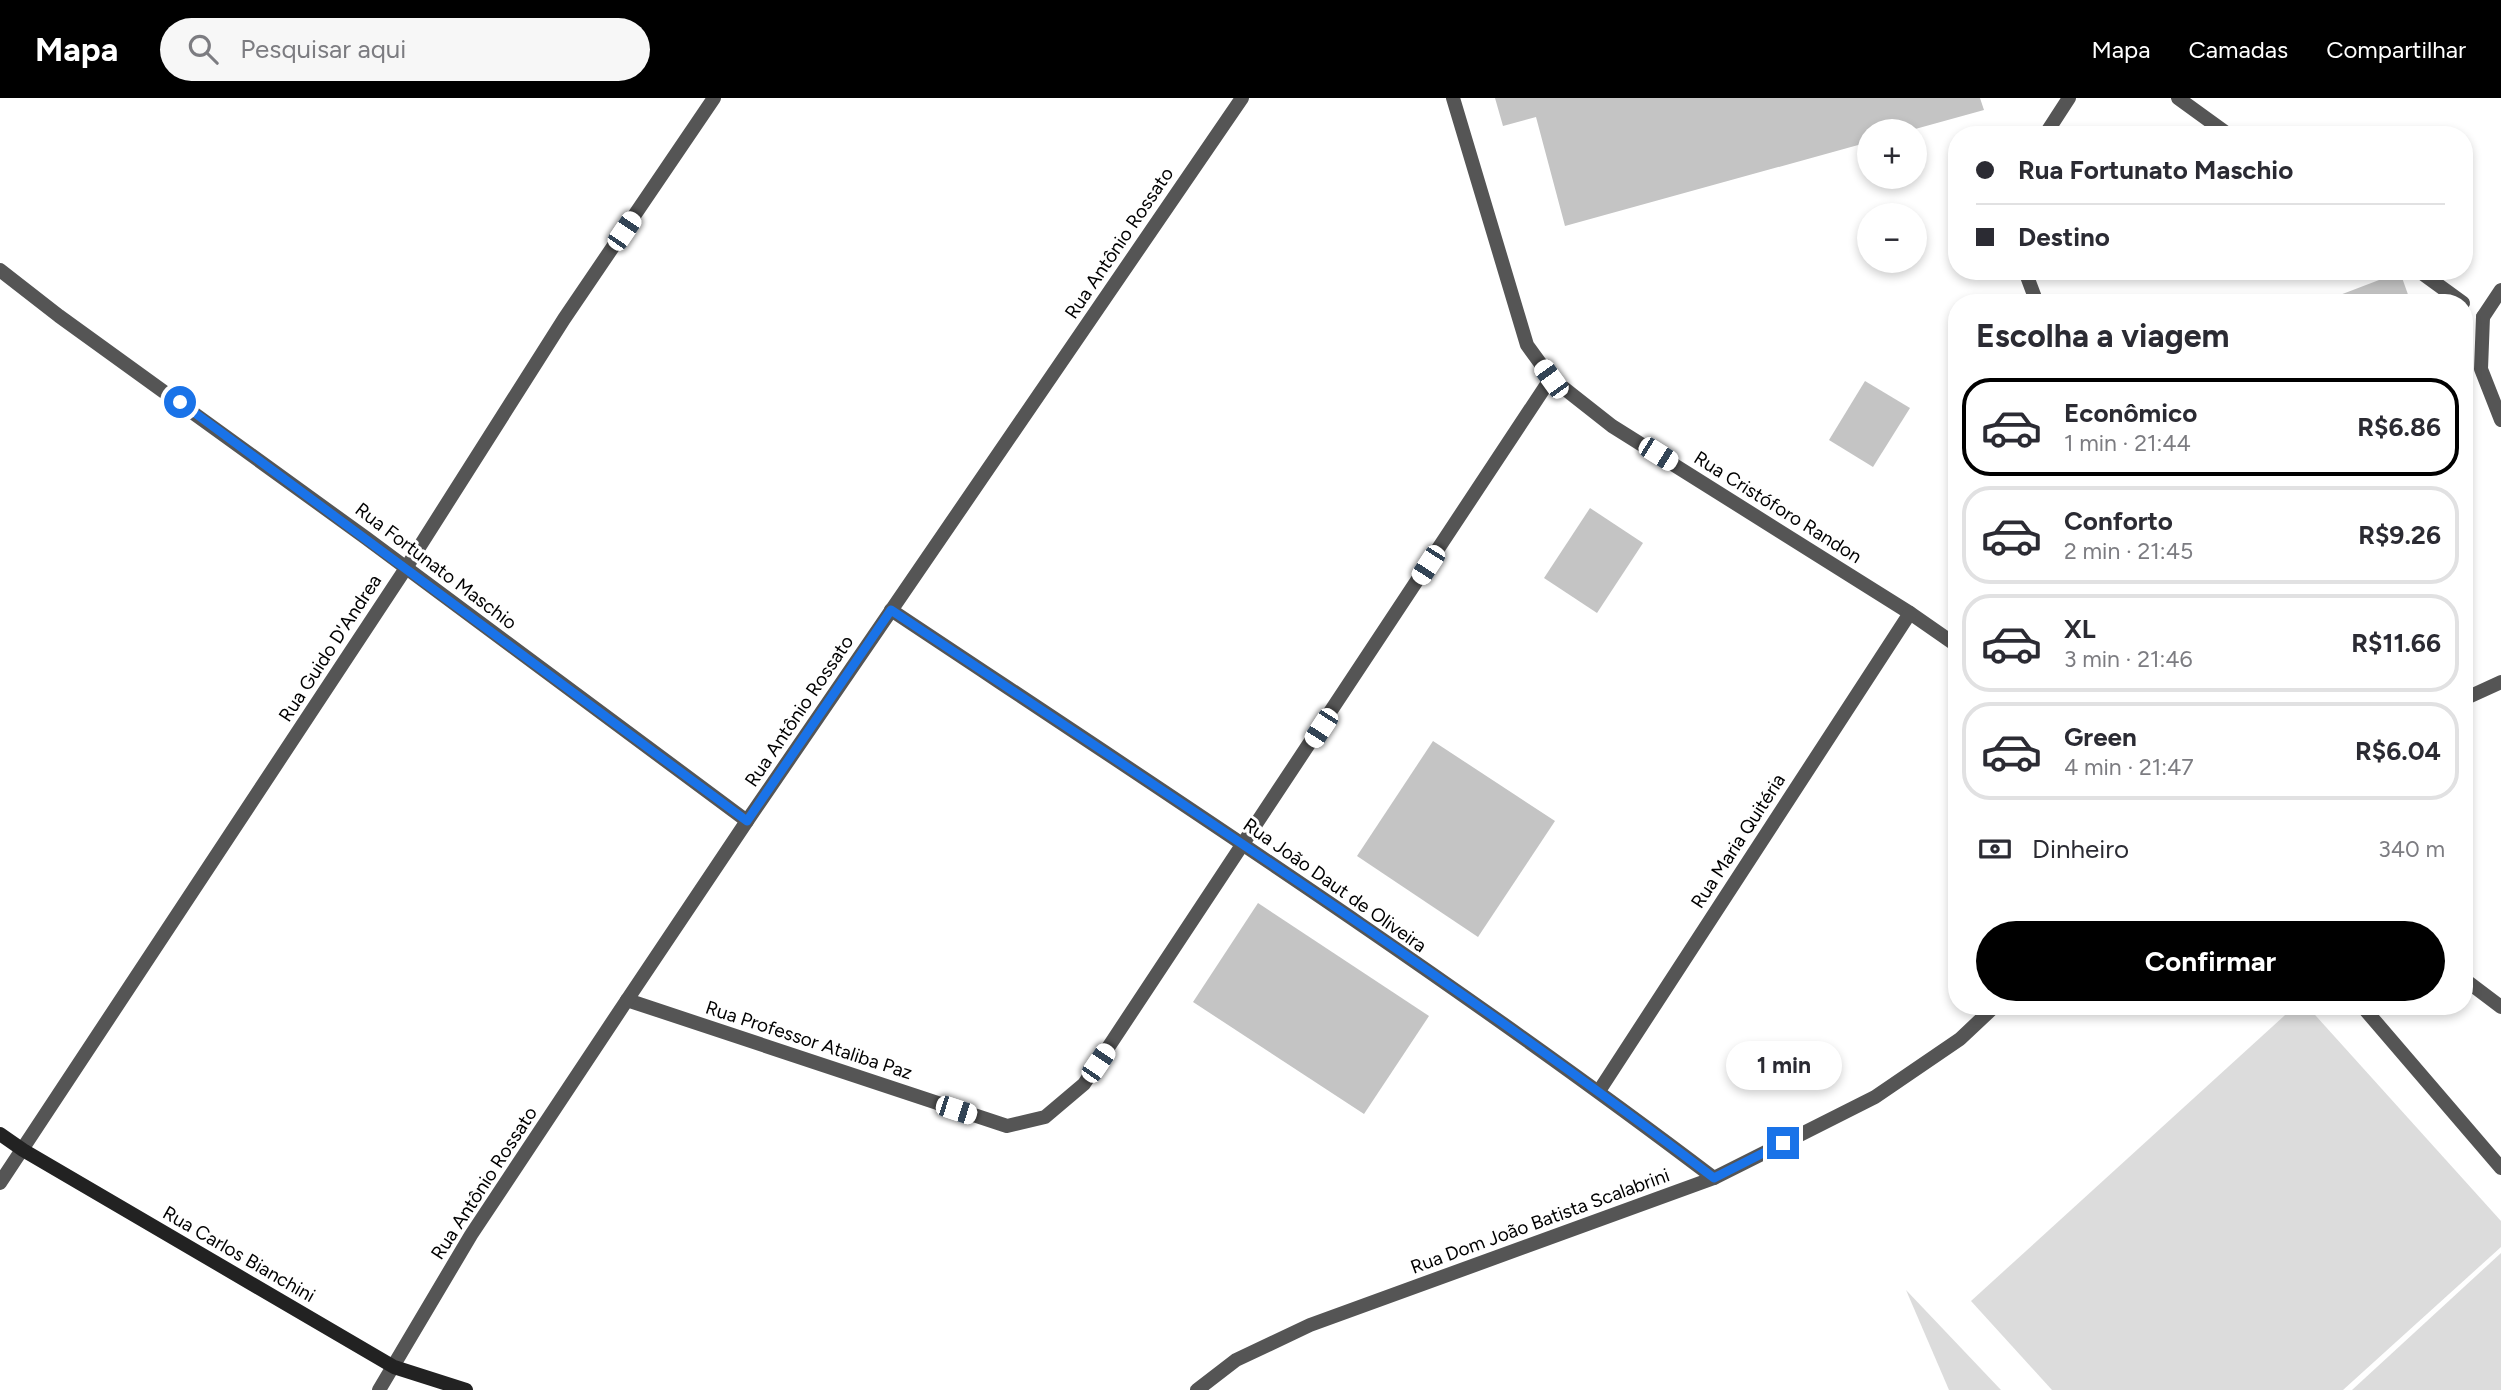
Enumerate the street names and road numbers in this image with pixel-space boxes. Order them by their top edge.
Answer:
street label: Rua Antônio Rossato [1060,163,1178,323]
street label: Rua Cristóforo Randon [1690,446,1866,568]
street label: Rua Fortunato Maschio [351,498,521,634]
street label: Rua Guido D'Andrea [274,570,386,726]
street label: Rua Antônio Rossato [740,631,858,791]
street label: Rua Maria Quitéria [1686,769,1790,913]
street label: Rua João Daut de Oliveira [1239,813,1431,957]
street label: Rua Professor Ataliba Paz [703,996,915,1084]
street label: Rua Antônio Rossato [426,1102,542,1264]
street label: Rua Dom João Batista Scalabrini [1407,1163,1673,1279]
street label: Rua Carlos Bianchini [159,1201,319,1307]

